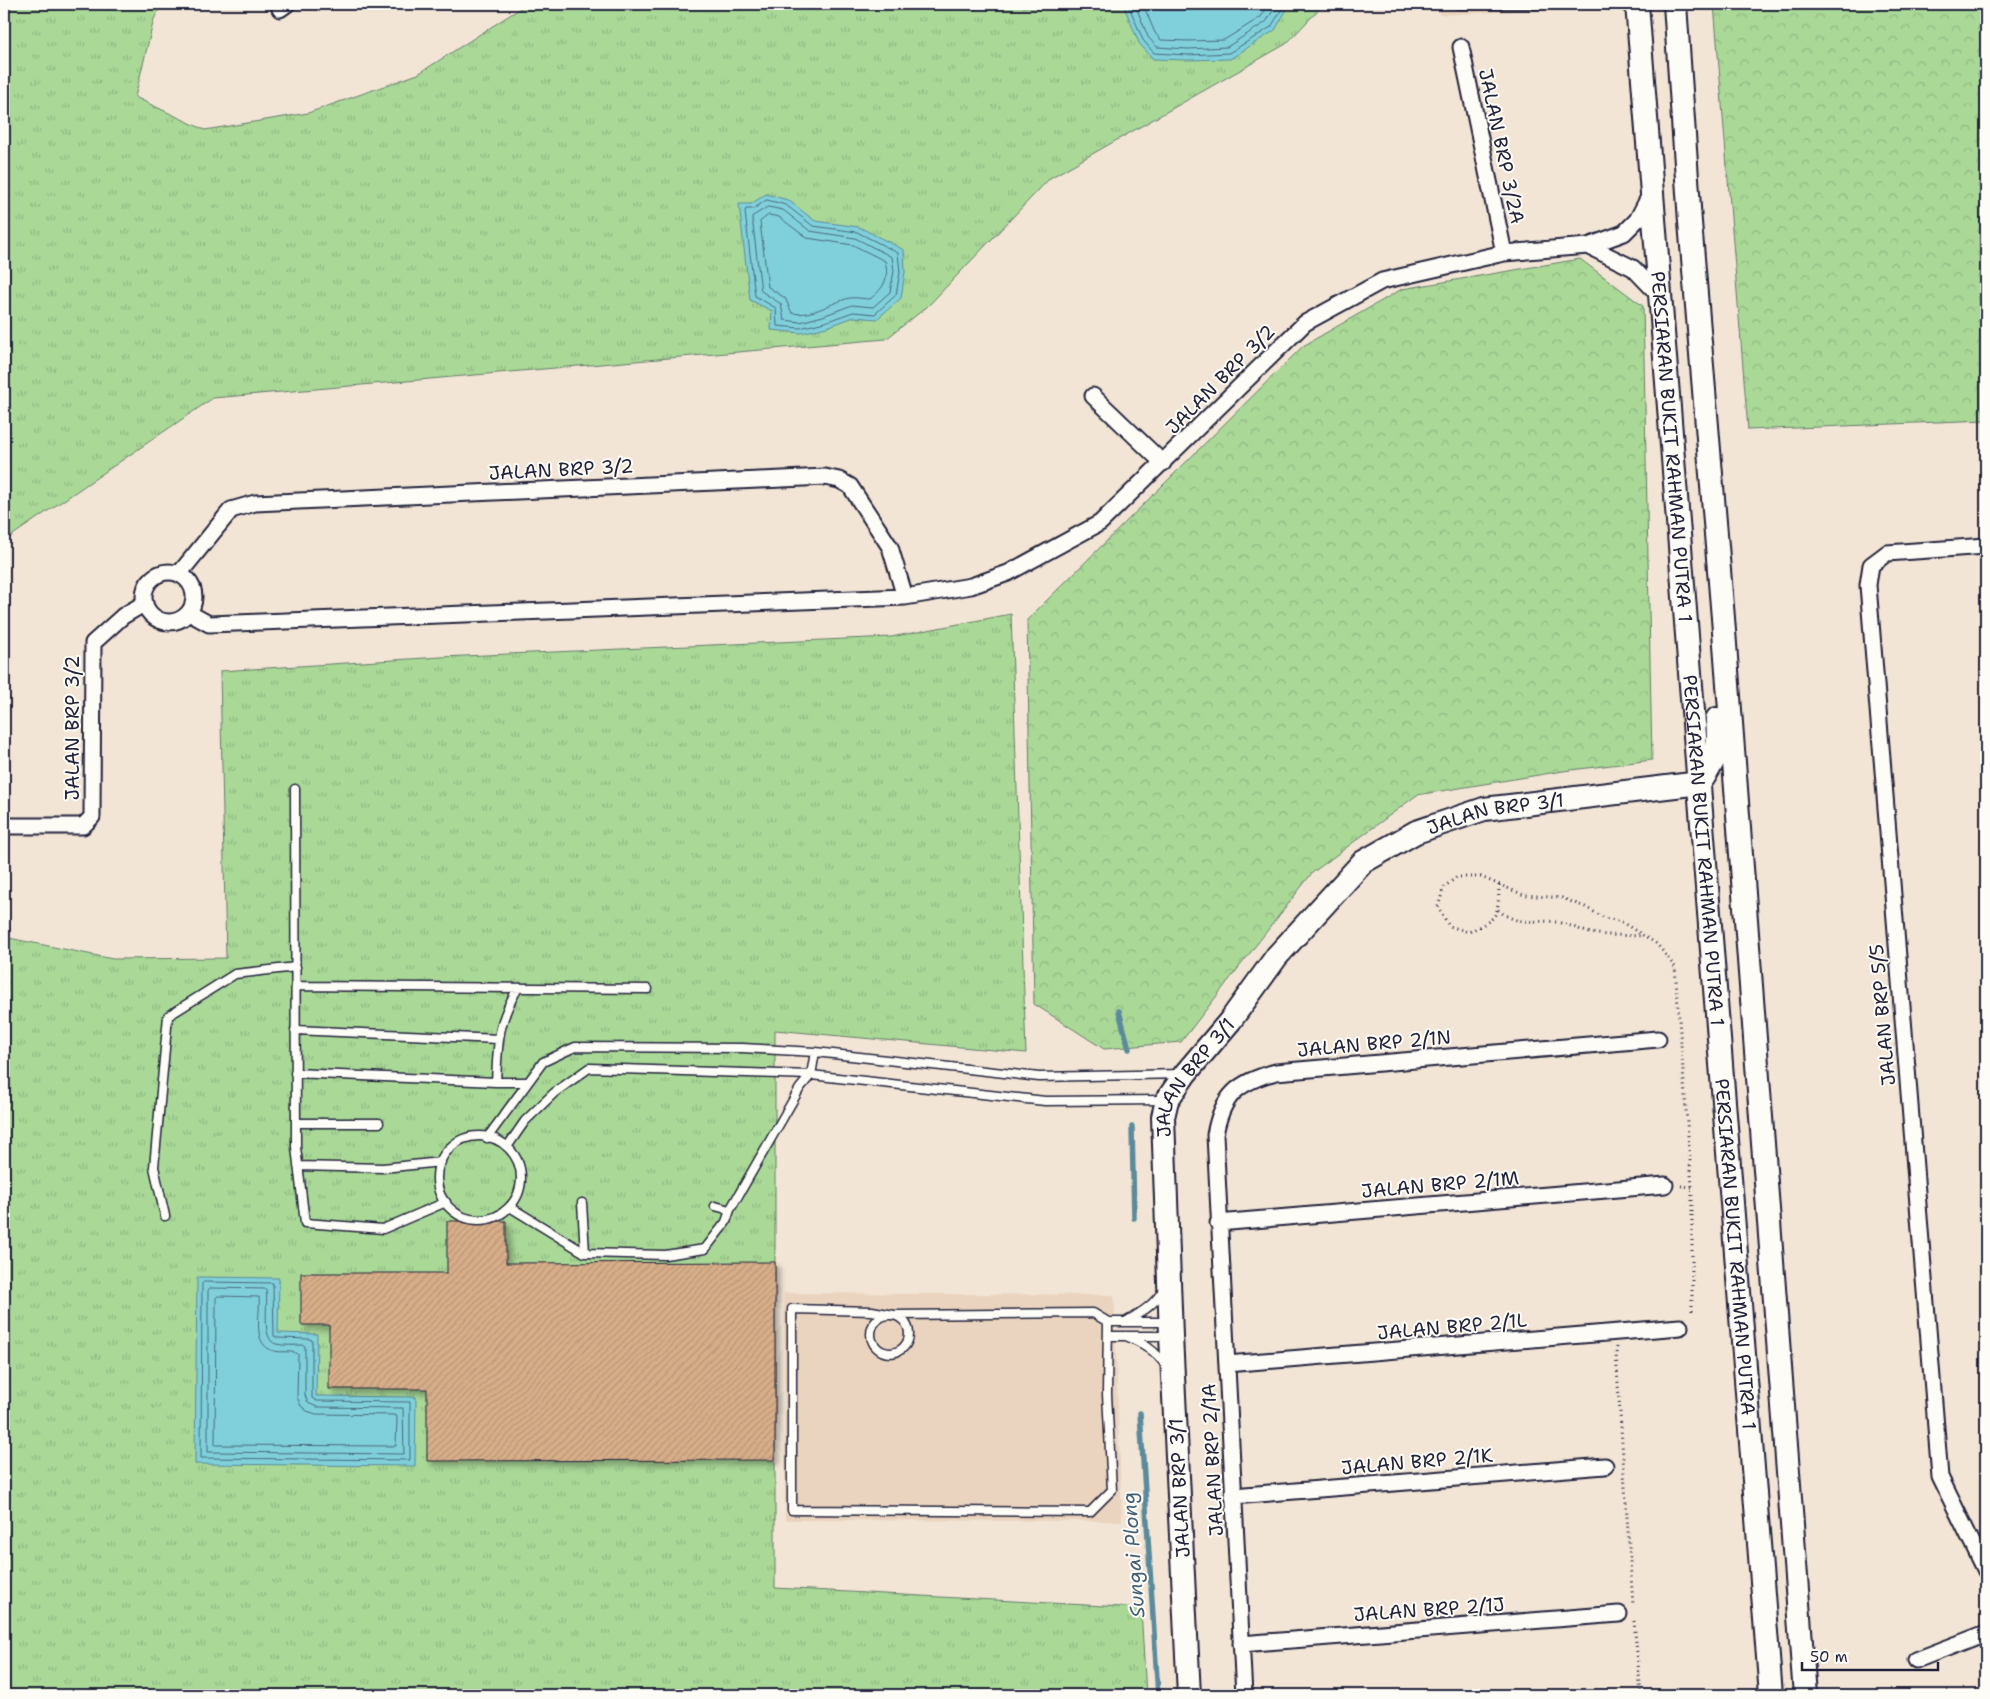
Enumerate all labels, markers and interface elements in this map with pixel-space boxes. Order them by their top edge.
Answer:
street label: JALAN BRP 3/2A [1473,66,1530,226]
street label: PERSIARAN BUKIT RAHMAN PUTRA 1 [1645,270,1698,623]
street label: JALAN BRP 3/2 [1160,319,1280,439]
street label: JALAN BRP 3/2 [488,453,634,486]
street label: JALAN BRP 3/2 [60,656,85,800]
street label: PERSIARAN BUKIT RAHMAN PUTRA 1 [1677,674,1730,1027]
street label: JALAN BRP 3/1 [1424,787,1565,840]
street label: JALAN BRP 5/5 [1864,943,1901,1087]
street label: JALAN BRP 3/1 [1151,1013,1240,1138]
street label: JALAN BRP 2/1N [1296,1024,1452,1063]
street label: PERSIARAN BUKIT RAHMAN PUTRA 1 [1709,1078,1762,1431]
street label: JALAN BRP 2/1M [1360,1165,1520,1204]
street label: JALAN BRP 2/1L [1376,1307,1528,1346]
street label: JALAN BRP 2/1A [1196,1383,1229,1537]
street label: JALAN BRP 3/1 [1163,1417,1196,1558]
street label: JALAN BRP 2/1K [1340,1442,1494,1481]
water label: Sungai Plong [1116,1491,1150,1619]
street label: JALAN BRP 2/1J [1353,1592,1505,1627]
scale bar [1802,1639,1939,1671]
text: 50 m [1810,1647,1848,1667]

